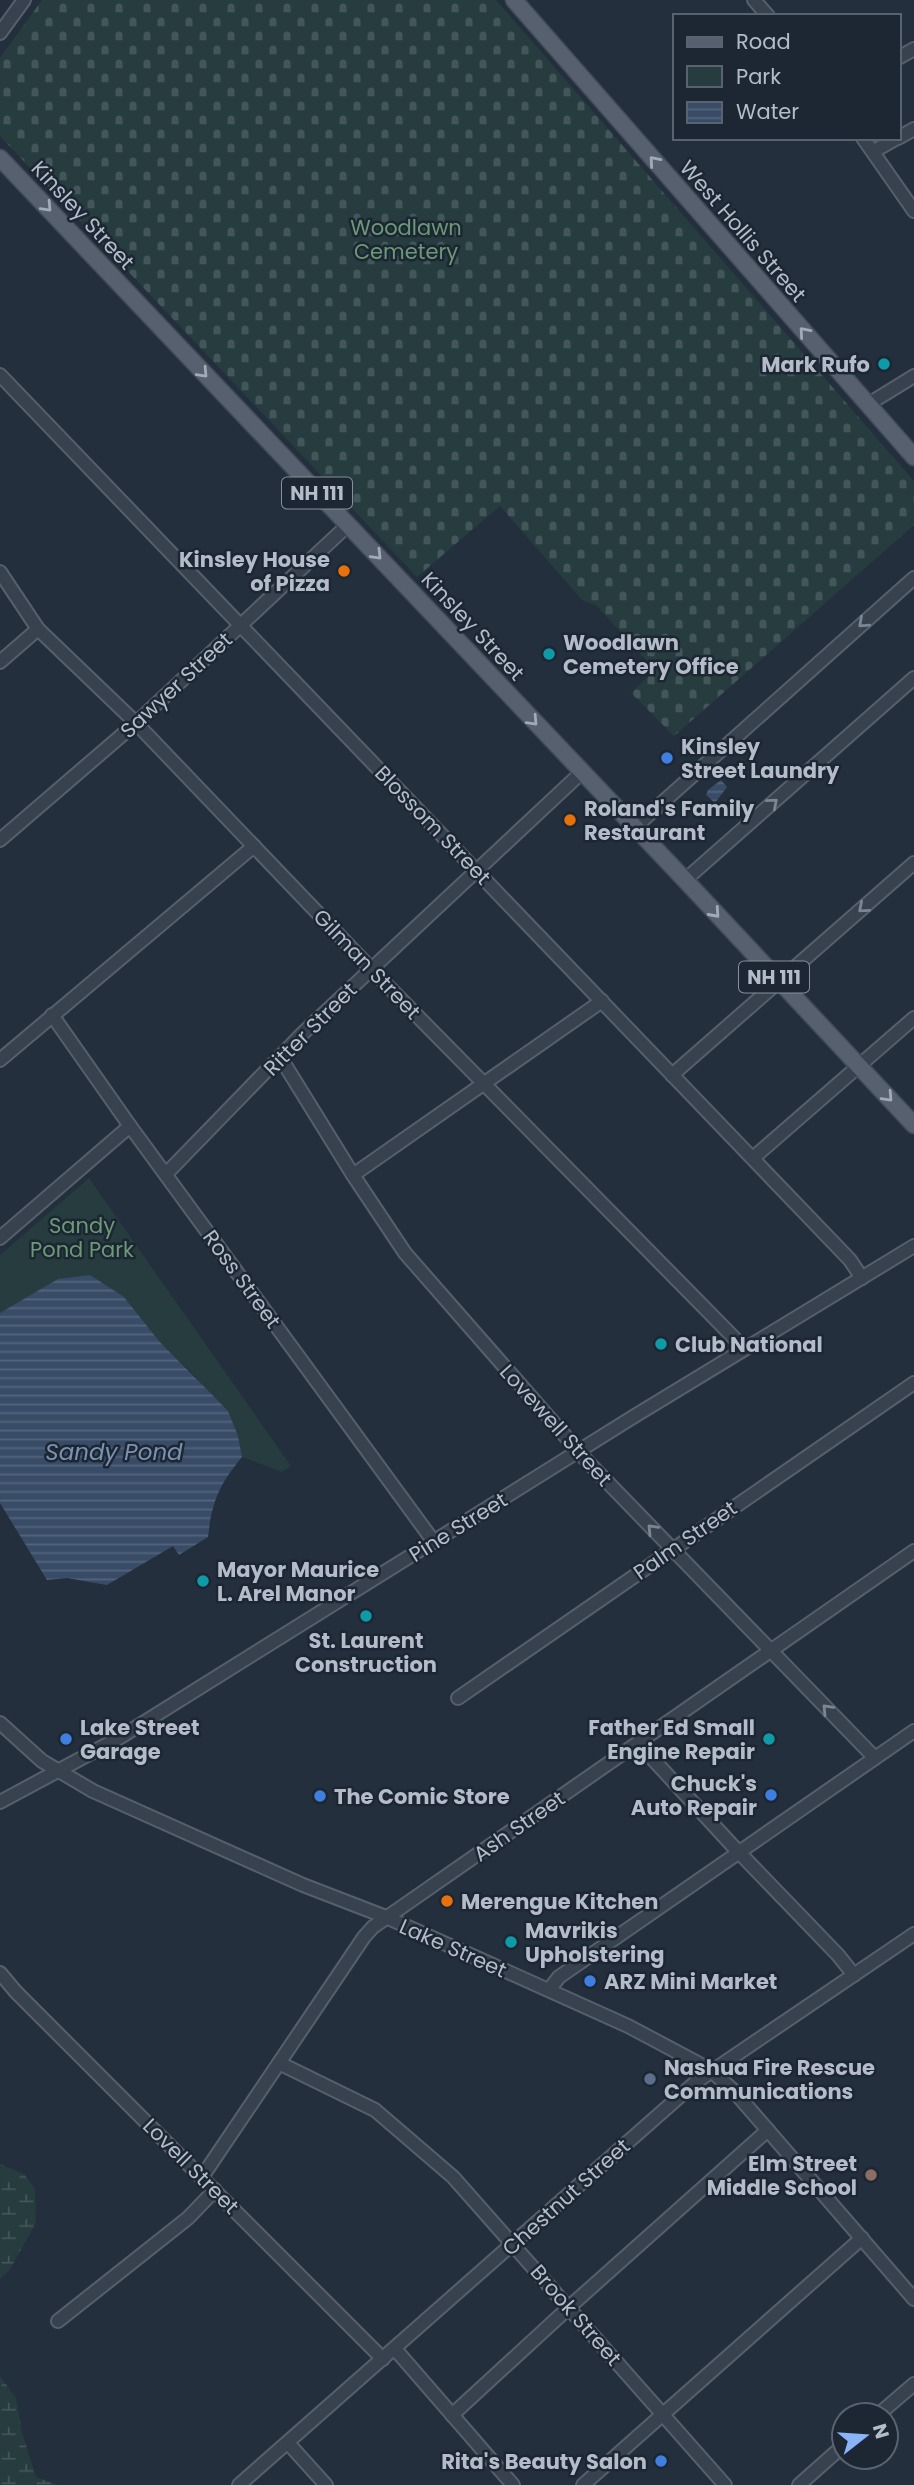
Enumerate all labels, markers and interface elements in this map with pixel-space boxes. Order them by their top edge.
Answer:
legend [673,14,900,140]
text: Road [736,27,791,56]
text: Park [736,62,781,91]
text: Water [736,97,799,126]
street label: Kinsley Street [25,154,141,276]
street label: West Hollis Street [673,154,813,308]
one-way arrow [650,156,663,169]
one-way arrow [39,199,51,212]
park label: Woodlawn Cemetery [350,213,462,266]
one-way arrow [800,328,812,341]
place label: Mark Rufo [761,350,870,379]
marker: Mark Rufo [876,356,892,372]
one-way arrow [195,364,208,377]
road number: NH 111 [282,478,352,508]
place label: Kinsley House of Pizza [179,545,330,598]
one-way arrow [368,547,381,560]
marker: Kinsley House of Pizza [336,563,352,579]
street label: Kinsley Street [415,565,531,687]
one-way arrow [858,615,871,628]
street label: Sawyer Street [114,625,238,745]
place label: Woodlawn Cemetery Office [563,628,739,681]
marker: Woodlawn Cemetery Office [541,646,557,662]
one-way arrow [525,713,538,726]
place label: Kinsley Street Laundry [681,732,840,785]
marker: Kinsley Street Laundry [659,750,675,766]
street label: Blossom Street [369,759,497,891]
place label: Roland's Family Restaurant [584,794,755,847]
one-way arrow [765,799,778,811]
marker: Roland's Family Restaurant [562,812,578,828]
one-way arrow [858,900,871,912]
street label: Gilman Street [307,902,427,1026]
one-way arrow [707,905,719,918]
road number: NH 111 [739,962,809,993]
street label: Ritter Street [257,976,363,1082]
one-way arrow [879,1089,892,1102]
park label: Sandy Pond Park [30,1211,134,1264]
street label: Ross Street [196,1224,288,1334]
place label: Club National [675,1330,823,1359]
marker: Club National [653,1336,669,1352]
street label: Lovewell Street [493,1358,619,1492]
water label: Sandy Pond [45,1436,183,1468]
street label: Pine Street [403,1485,513,1569]
street label: Palm Street [627,1494,743,1586]
one-way arrow [647,1524,660,1537]
place label: Mayor Maurice L. Arel Manor [217,1555,379,1608]
marker: Mayor Maurice L. Arel Manor [195,1573,211,1589]
marker: St. Laurent Construction [358,1608,374,1624]
place label: St. Laurent Construction [295,1626,437,1679]
one-way arrow [822,1705,835,1718]
place label: Lake Street Garage [80,1713,199,1766]
place label: Father Ed Small Engine Repair [588,1713,755,1766]
marker: Lake Street Garage [58,1731,74,1747]
marker: Father Ed Small Engine Repair [761,1731,777,1747]
place label: Chuck's Auto Repair [631,1769,757,1822]
place label: The Comic Store [334,1782,510,1811]
street label: Ash Street [467,1784,571,1868]
marker: Chuck's Auto Repair [763,1787,779,1803]
marker: The Comic Store [312,1788,328,1804]
place label: Merengue Kitchen [461,1887,658,1916]
marker: Merengue Kitchen [439,1893,455,1909]
street label: Lake Street [395,1912,511,1984]
place label: Mavrikis Upholstering [525,1916,665,1969]
marker: Mavrikis Upholstering [503,1934,519,1950]
place label: ARZ Mini Market [604,1967,777,1996]
marker: ARZ Mini Market [582,1973,598,1989]
place label: Nashua Fire Rescue Communications [664,2053,875,2106]
marker: Nashua Fire Rescue Communications [642,2071,658,2087]
street label: Lovell Street [137,2112,245,2220]
street label: Chestnut Street [496,2132,636,2262]
place label: Elm Street Middle School [707,2149,857,2202]
marker: Elm Street Middle School [863,2167,879,2183]
street label: Brook Street [524,2258,628,2372]
north arrow [830,2401,900,2471]
text: N [866,2420,896,2442]
place label: Rita's Beauty Salon [441,2447,647,2476]
marker: Rita's Beauty Salon [653,2453,669,2469]

